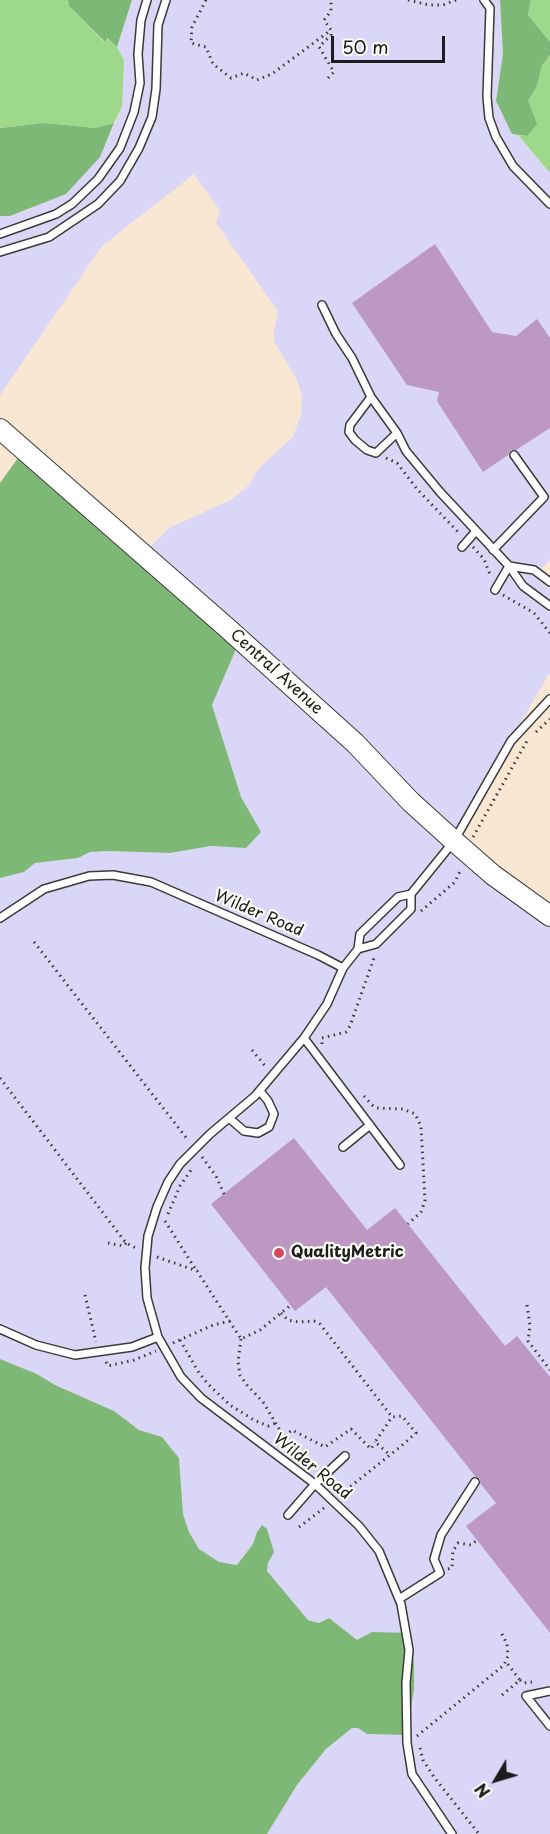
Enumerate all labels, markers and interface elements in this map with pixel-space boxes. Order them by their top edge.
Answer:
scale bar [334,24,448,62]
text: 50 m [342,33,389,60]
street label: Central Avenue [226,625,326,719]
street label: Wilder Road [212,887,306,941]
place label: QualityMetric [291,1243,403,1263]
marker: QualityMetric [272,1246,286,1260]
street label: Wilder Road [269,1430,355,1504]
north arrow [466,1750,526,1810]
text: N [468,1779,495,1803]

